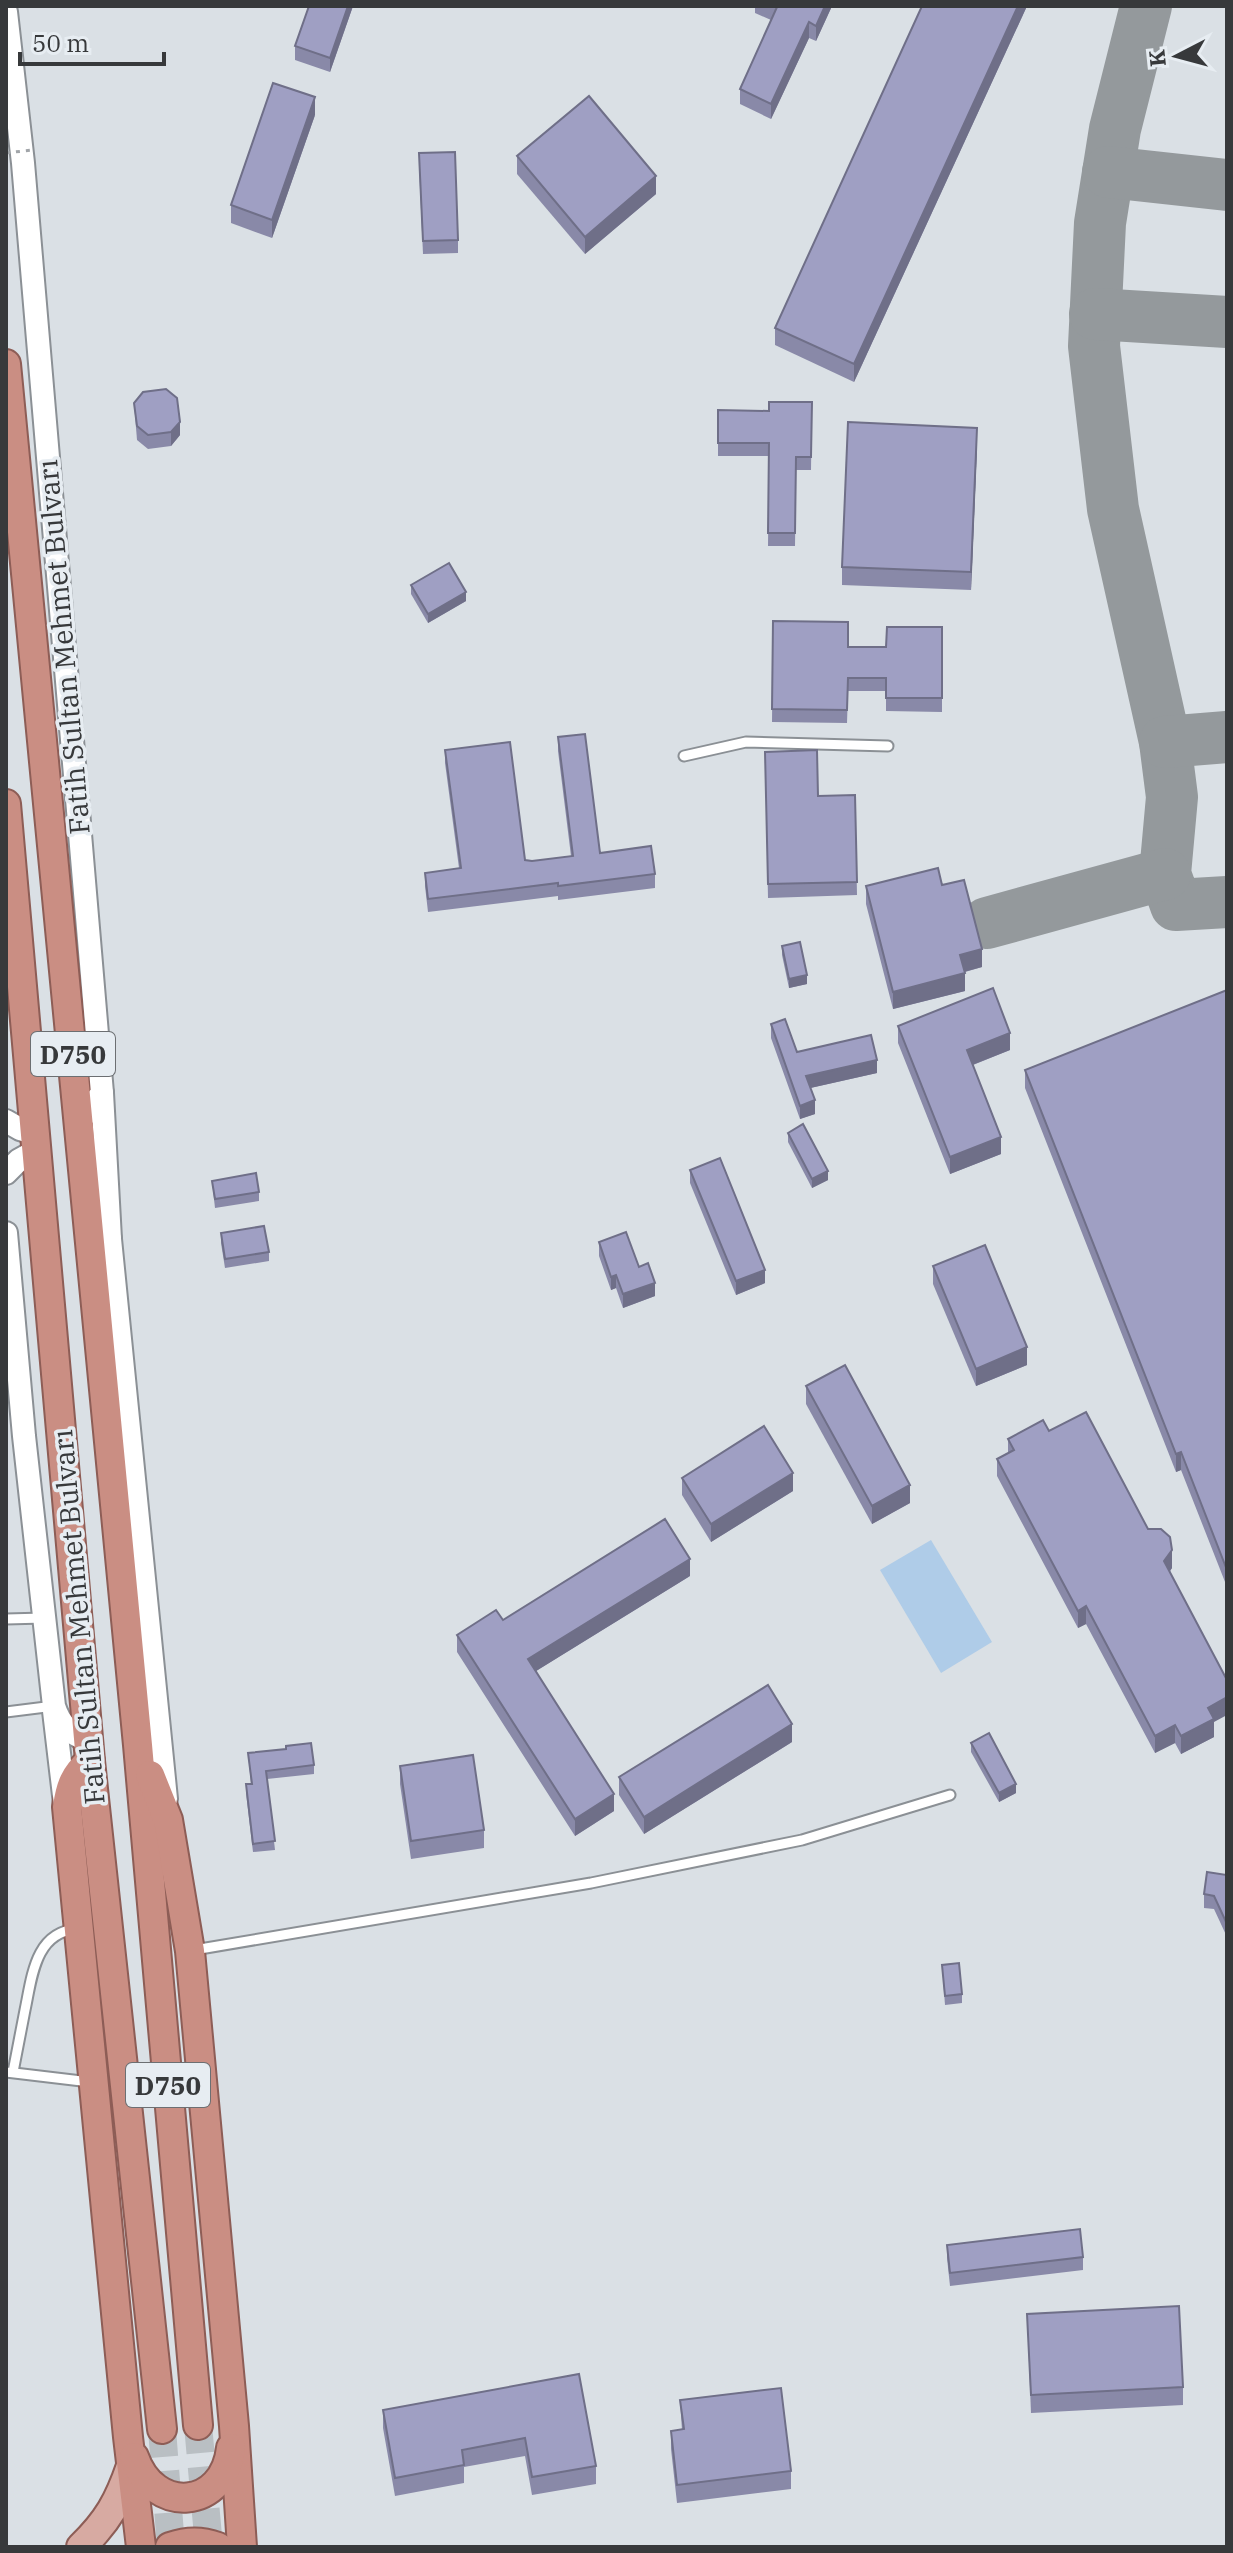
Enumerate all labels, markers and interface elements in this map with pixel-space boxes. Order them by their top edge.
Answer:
scale bar [20,16,164,66]
north arrow [1137,16,1217,96]
text: 50 m [32,27,89,59]
text: K [1141,48,1172,68]
street label: Fatih Sultan Mehmet Bulvarı [28,458,98,836]
road number: D750 [31,1032,115,1076]
street label: Fatih Sultan Mehmet Bulvarı [43,1428,113,1806]
road number: D750 [126,2063,210,2107]

